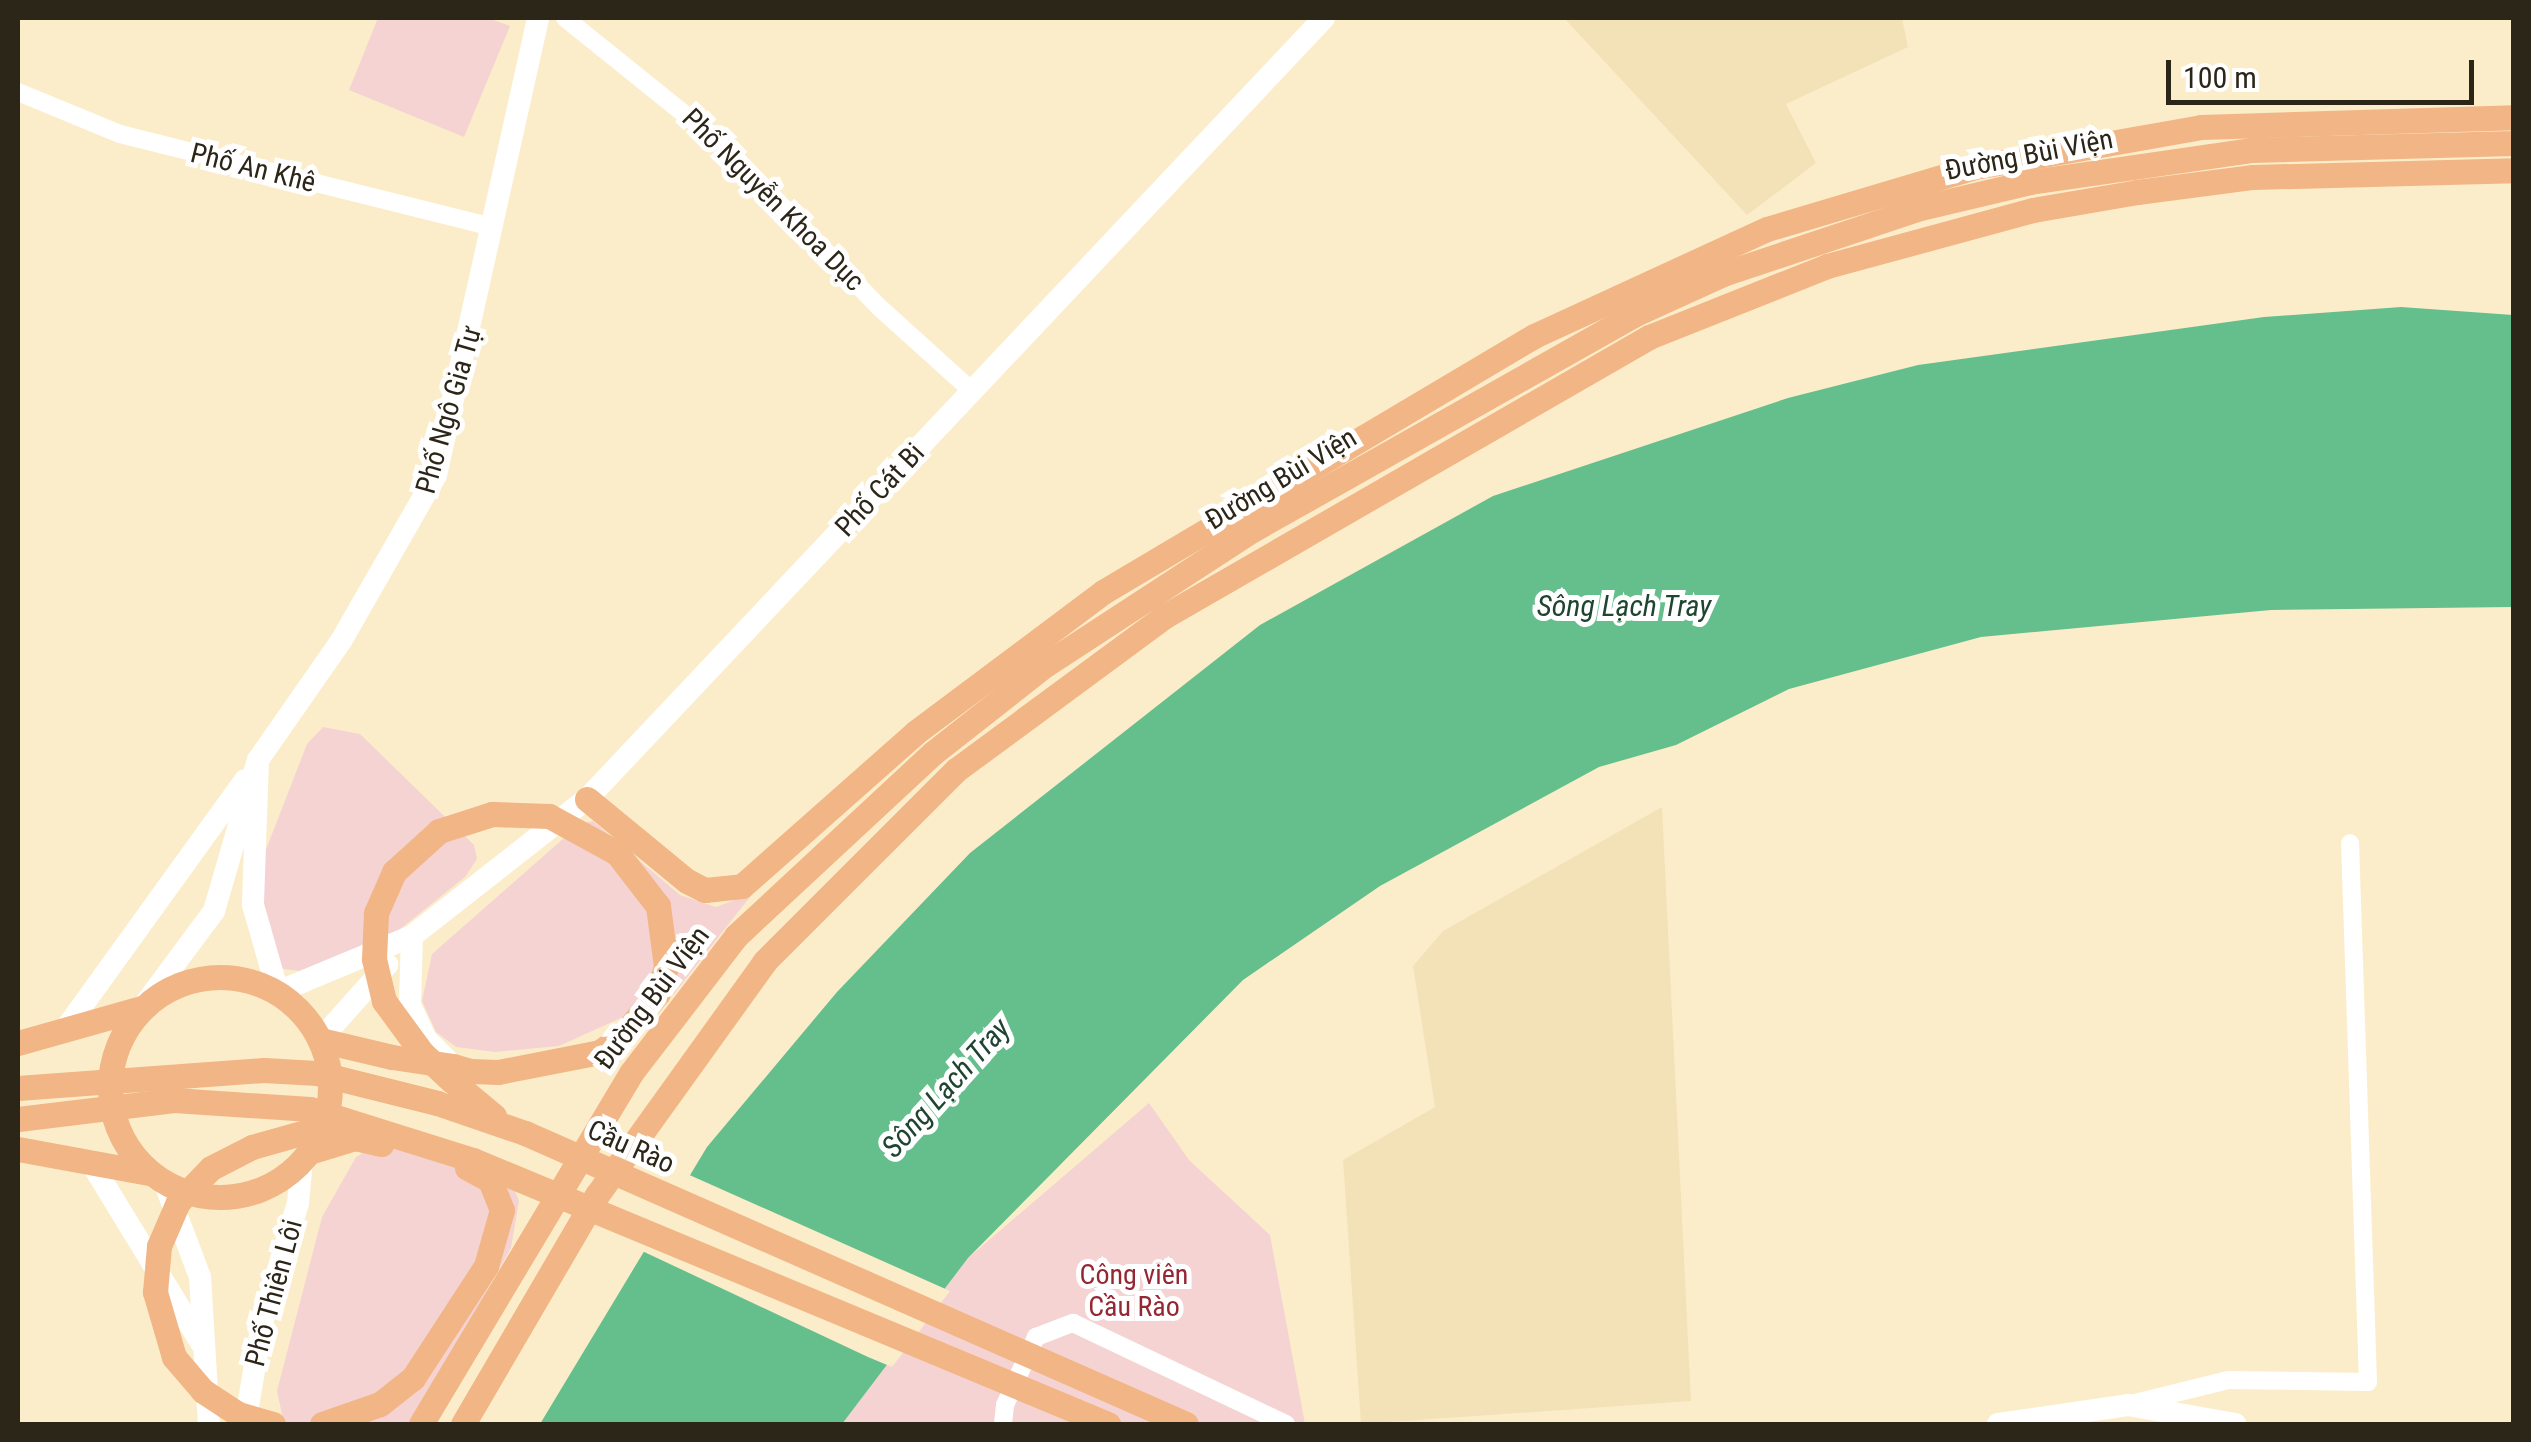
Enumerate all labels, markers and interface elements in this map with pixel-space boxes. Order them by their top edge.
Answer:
scale bar [2171,40,2478,102]
text: 100 m [2183,60,2257,95]
street label: Phố Nguyễn Khoa Dục [675,102,871,298]
street label: Đường Bùi Viện [1942,122,2116,188]
street label: Phố An Khê [187,136,319,200]
street label: Phố Ngô Gia Tự [409,322,489,498]
street label: Đường Bùi Viện [1199,421,1363,537]
street label: Phố Cát Bi [828,436,932,544]
water label: Sông Lạch Tray [1536,588,1712,624]
street label: Đường Bùi Viện [587,920,717,1076]
water label: Sông Lạch Tray [874,1011,1018,1165]
street label: Cầu Rào [582,1113,680,1181]
street label: Phố Thiên Lôi [238,1216,310,1370]
park label: Công viên Cầu Rào [1080,1258,1188,1324]

